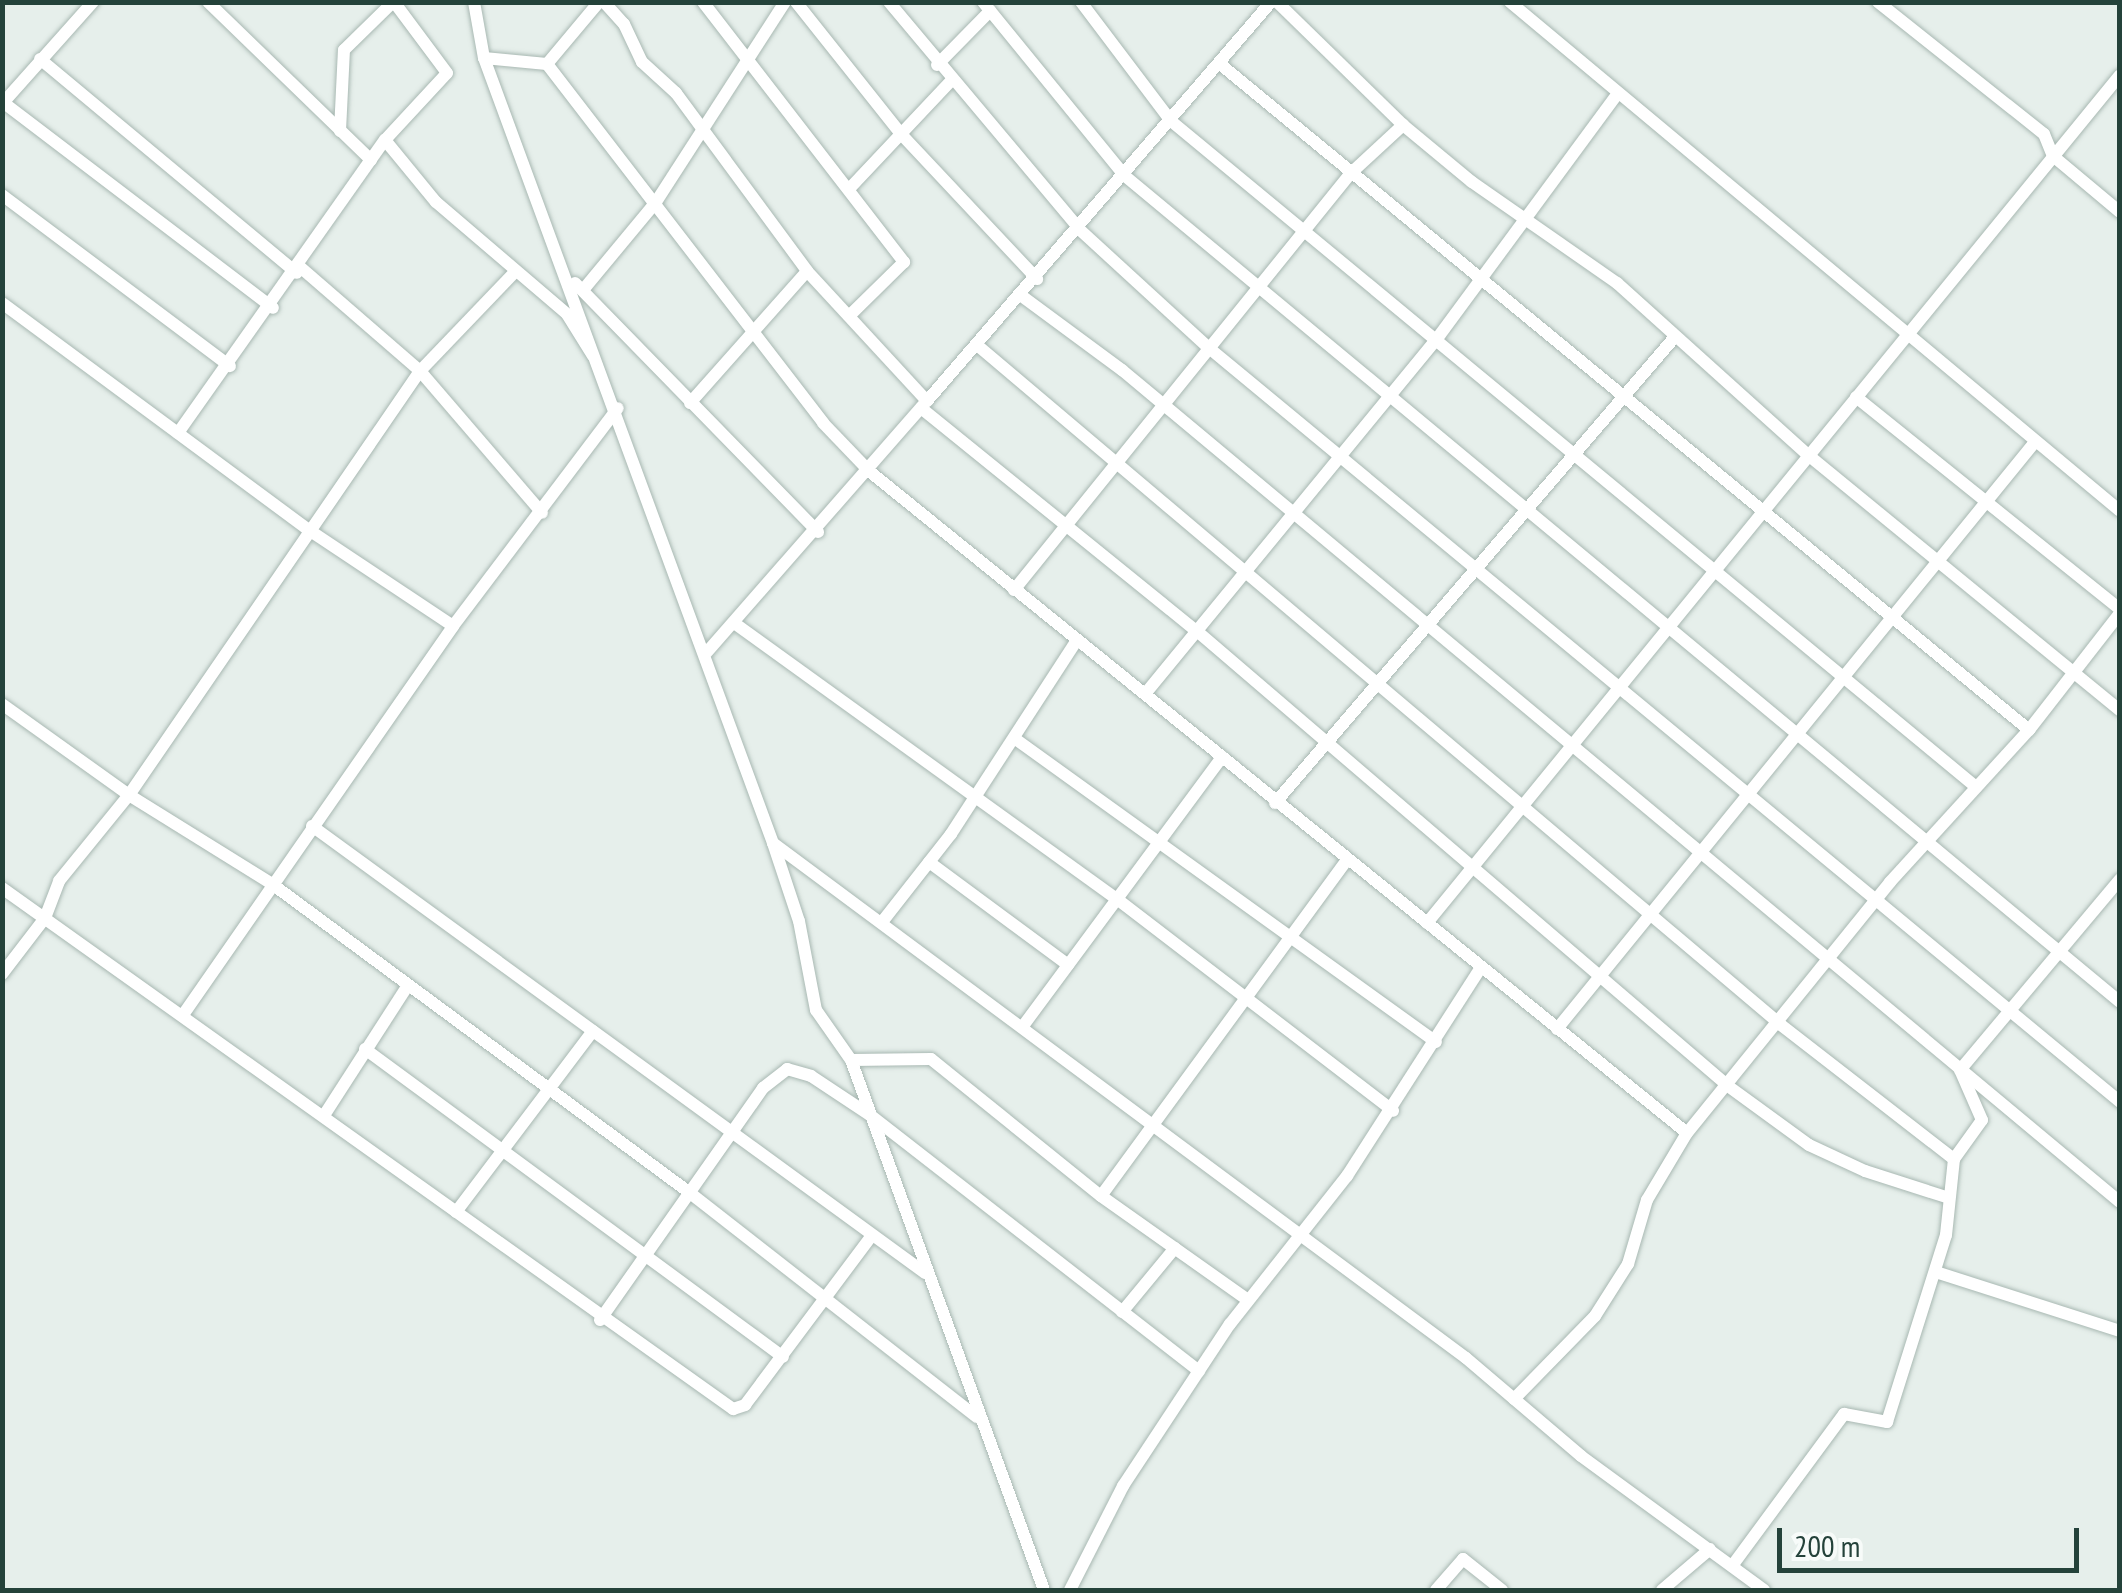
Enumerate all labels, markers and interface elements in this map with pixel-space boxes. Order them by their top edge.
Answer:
scale bar [1782,1508,2084,1570]
text: 200 m [1794,1526,1860,1565]

